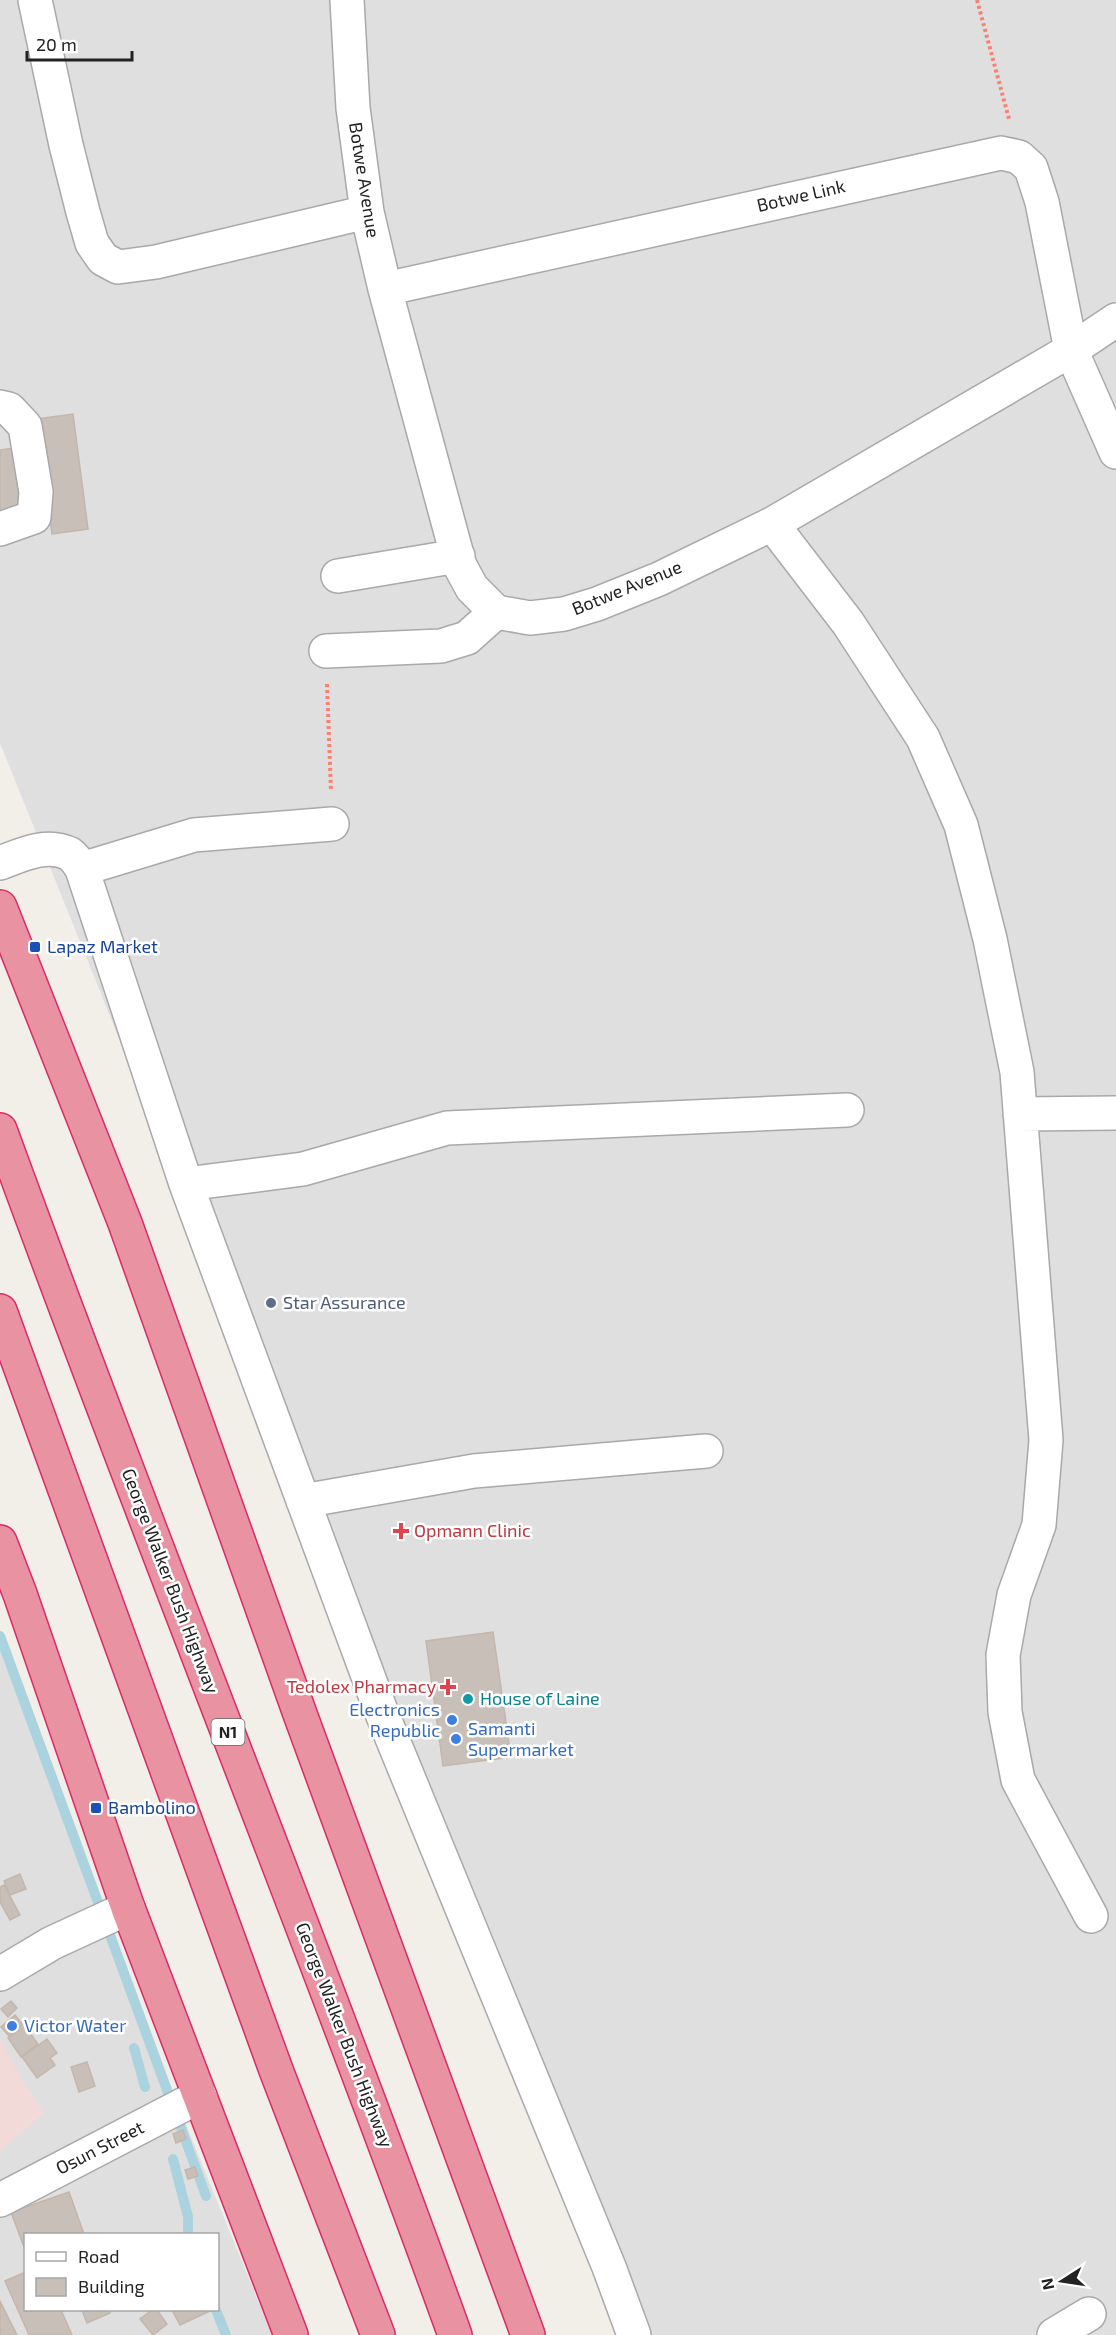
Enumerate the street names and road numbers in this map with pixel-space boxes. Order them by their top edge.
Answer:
street label: Botwe Avenue [345,121,385,239]
street label: Botwe Link [754,174,847,216]
street label: Botwe Avenue [568,555,685,619]
street label: George Walker Bush Highway [118,1465,224,1697]
road number: N1 [212,1719,244,1745]
street label: George Walker Bush Highway [292,1919,398,2151]
street label: Osun Street [52,2115,147,2179]

